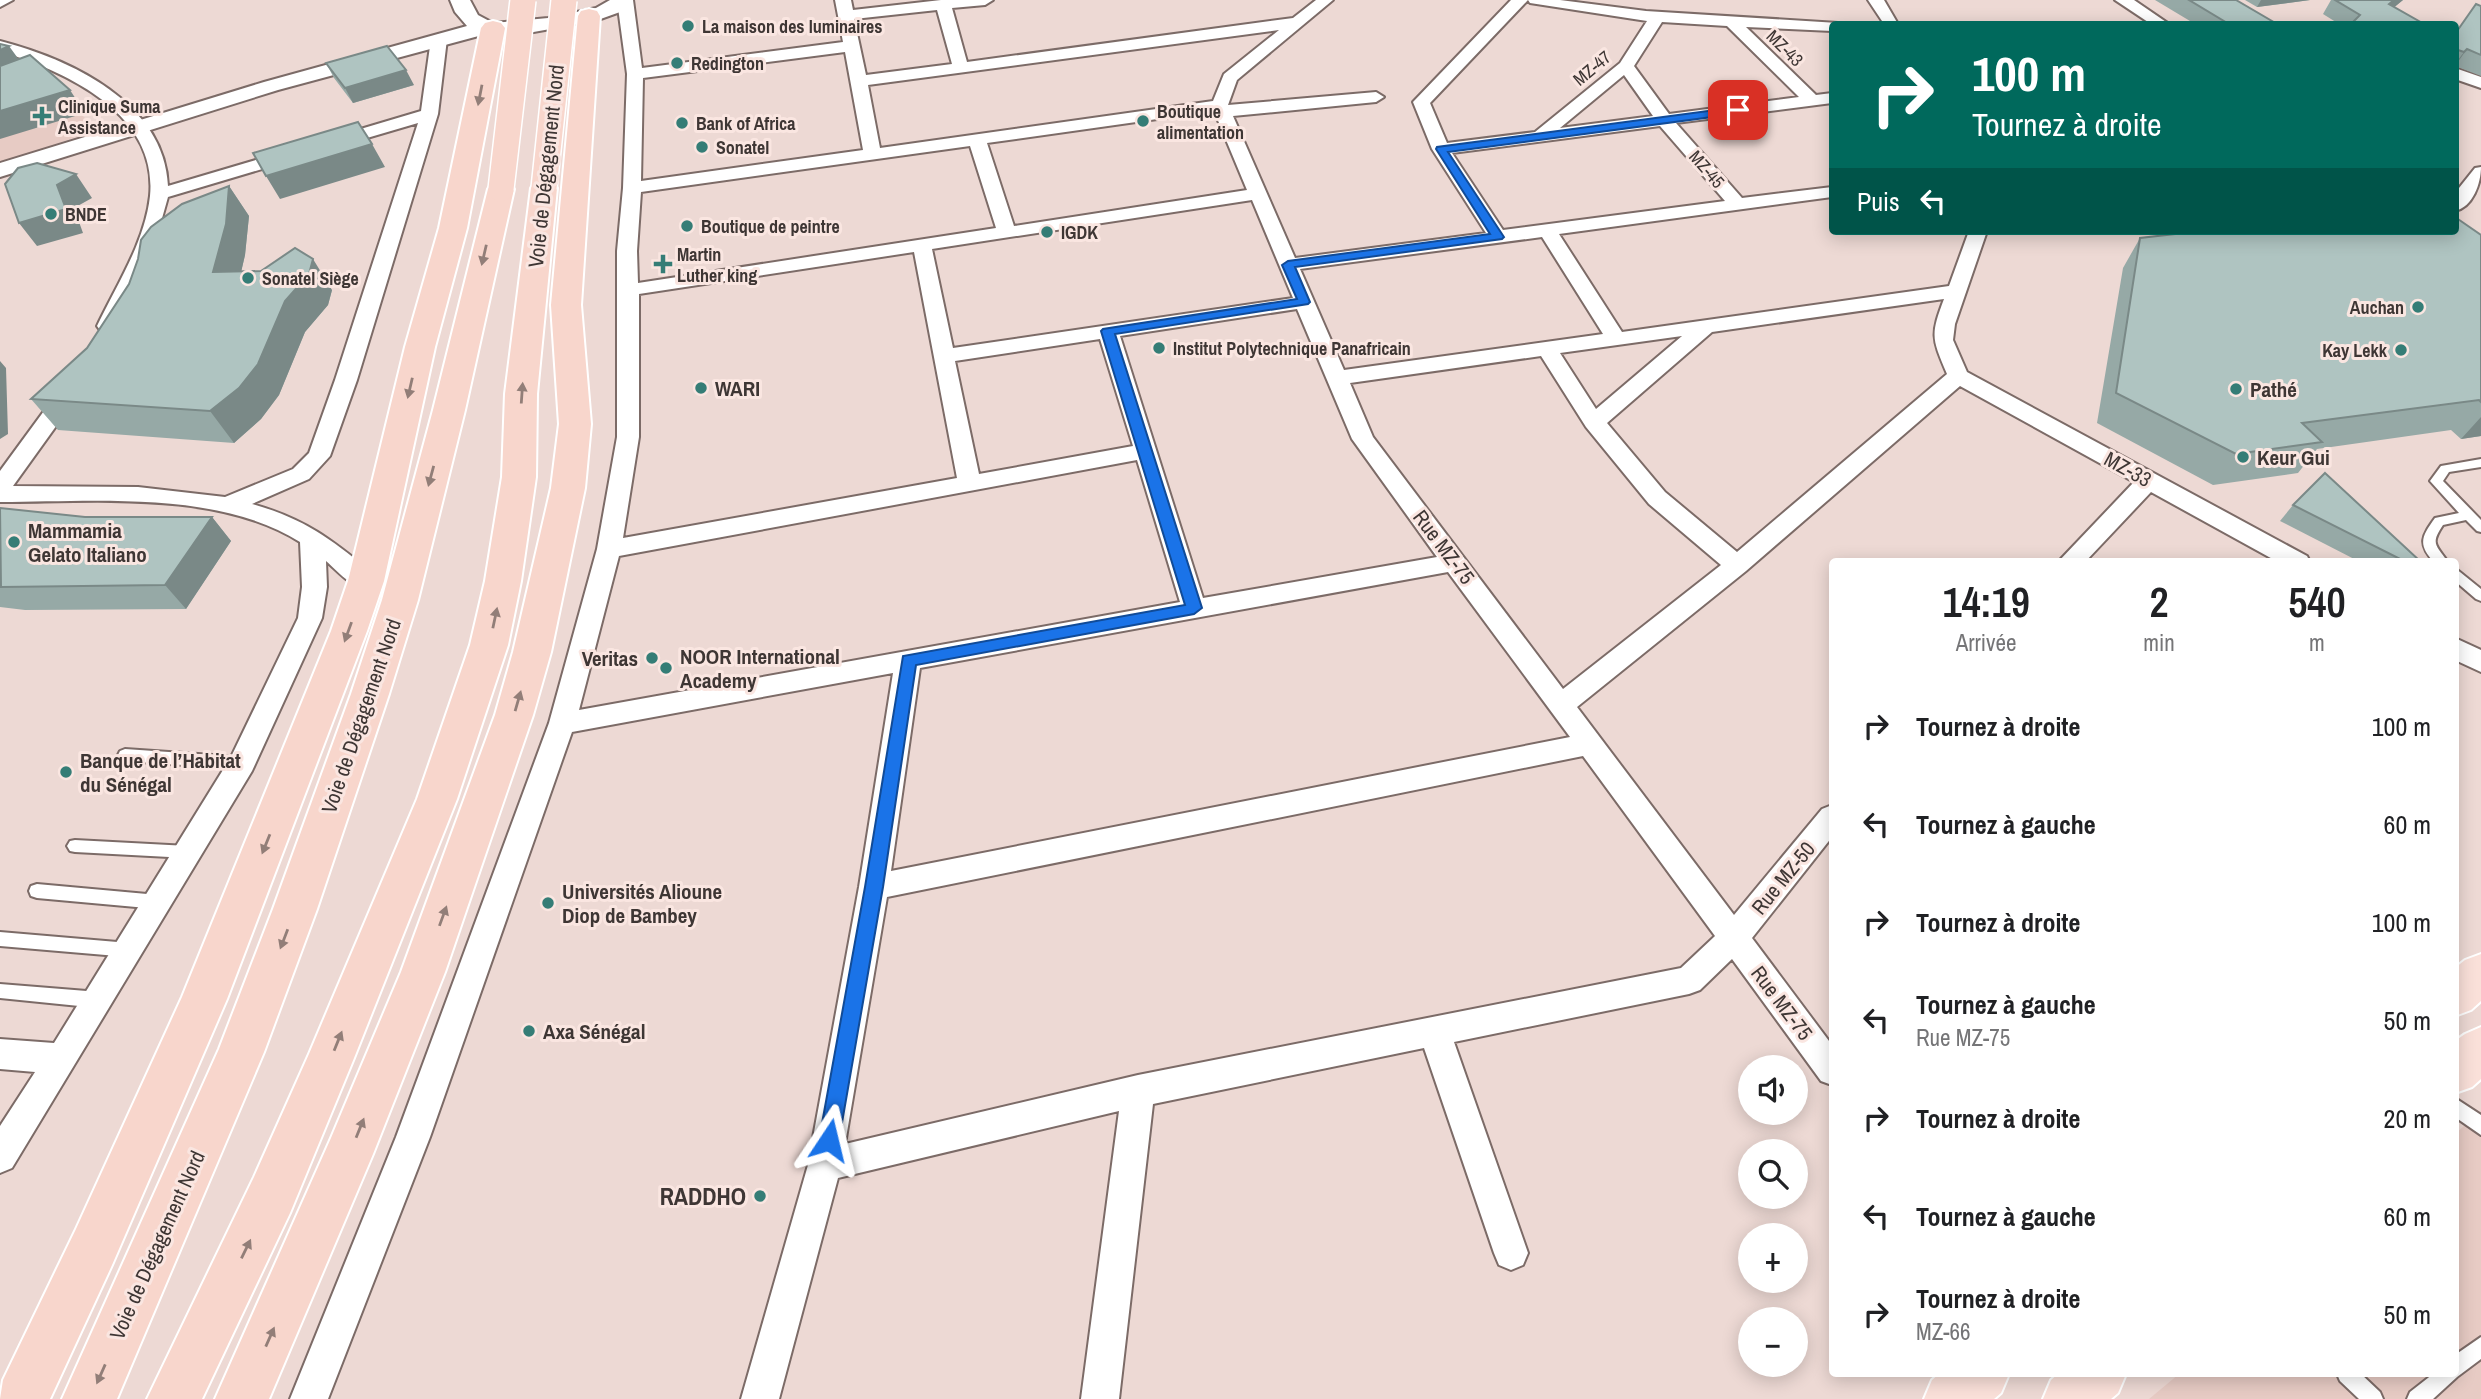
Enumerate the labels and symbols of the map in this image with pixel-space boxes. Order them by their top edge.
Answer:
place label: La maison des luminaires [702,14,883,39]
marker: La maison des luminaires [680,18,696,34]
street label: MZ-43 [1761,24,1809,72]
street label: MZ-47 [1568,45,1616,91]
place label: Redington [691,51,764,76]
marker: Redington [669,55,685,71]
street label: Voie de Dégagement Nord [521,63,571,269]
pin [1708,80,1768,140]
one-way arrow [474,84,485,106]
place label: Clinique Suma Assistance [58,94,161,140]
place label: Boutique alimentation [1157,99,1244,145]
marker: Clinique Suma Assistance [32,106,52,126]
place label: Bank of Africa [696,111,796,136]
marker: Boutique alimentation [1135,113,1151,129]
marker: Bank of Africa [674,115,690,131]
place label: Sonatel [716,135,769,160]
marker: Sonatel [694,139,710,155]
street label: MZ-45 [1684,145,1730,193]
place label: BNDE [65,202,107,227]
marker: BNDE [43,206,59,222]
place label: Boutique de peintre [701,214,840,239]
marker: Boutique de peintre [679,218,695,234]
place label: IGDK [1061,220,1098,245]
marker: IGDK [1039,224,1055,240]
place label: Martin Luther king [677,242,757,288]
one-way arrow [478,244,489,266]
marker: Martin Luther king [655,256,671,272]
place label: Sonatel Siège [262,266,359,291]
marker: Sonatel Siège [240,270,256,286]
place label: Auchan [2350,295,2404,320]
marker: Auchan [2410,299,2426,315]
place label: Institut Polytechnique Panafricain [1173,336,1411,361]
place label: Kay Lekk [2322,338,2388,363]
marker: Institut Polytechnique Panafricain [1151,340,1167,356]
marker: Kay Lekk [2393,342,2409,358]
place label: WARI [715,374,760,403]
place label: Pathé [2250,375,2297,404]
one-way arrow [404,377,415,399]
marker: WARI [693,380,709,396]
one-way arrow [517,381,528,403]
marker: Pathé [2228,381,2244,397]
place label: Keur Gui [2257,443,2330,472]
street label: MZ-33 [2099,444,2157,494]
marker: Keur Gui [2235,449,2251,465]
one-way arrow [425,465,436,487]
street label: Rue MZ-75 [1407,504,1481,590]
place label: Mammamia Gelato Italiano [28,516,147,569]
marker: Mammamia Gelato Italiano [6,534,22,550]
one-way arrow [490,607,501,629]
street label: Voie de Dégagement Nord [314,615,408,817]
one-way arrow [343,621,354,642]
place label: NOOR International Academy [680,642,840,695]
place label: Veritas [582,644,638,673]
marker: Veritas [644,650,660,666]
marker: NOOR International Academy [658,660,674,676]
one-way arrow [513,690,524,712]
place label: Banque de l’Habitat du Sénégal [80,746,241,799]
marker: Banque de l’Habitat du Sénégal [58,764,74,780]
one-way arrow [260,833,271,854]
street label: Rue MZ-50 [1745,835,1821,921]
place label: Universités Alioune Diop de Bambey [562,877,722,930]
marker: Universités Alioune Diop de Bambey [540,895,556,911]
one-way arrow [438,906,449,927]
one-way arrow [278,928,289,949]
street label: Rue MZ-75 [1745,960,1819,1046]
place label: Axa Sénégal [543,1017,645,1046]
marker: Axa Sénégal [521,1023,537,1039]
one-way arrow [333,1030,344,1051]
position arrow [792,1103,866,1177]
one-way arrow [354,1117,365,1138]
street label: Voie de Dégagement Nord [102,1146,212,1344]
place label: RADDHO [660,1180,746,1212]
marker: RADDHO [752,1188,768,1204]
one-way arrow [240,1239,252,1259]
one-way arrow [264,1327,276,1347]
one-way arrow [95,1364,106,1385]

